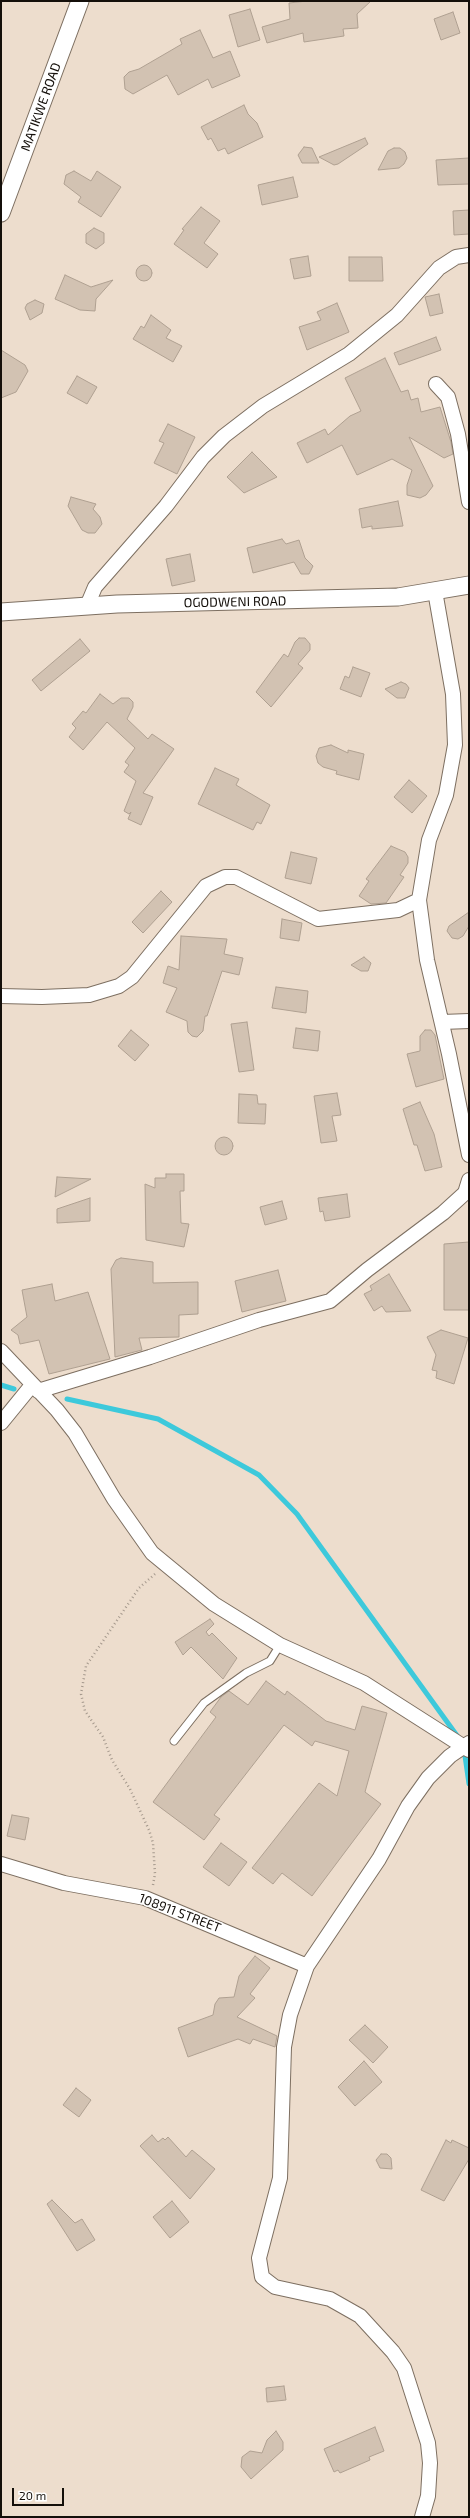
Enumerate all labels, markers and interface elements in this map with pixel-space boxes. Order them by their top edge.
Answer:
street label: MATIKWE ROAD [18,61,64,153]
street label: OGODWENI ROAD [184,593,286,611]
street label: 108911 STREET [137,1890,223,1936]
scale bar [14,2480,66,2506]
text: 20 m [19,2488,46,2502]

